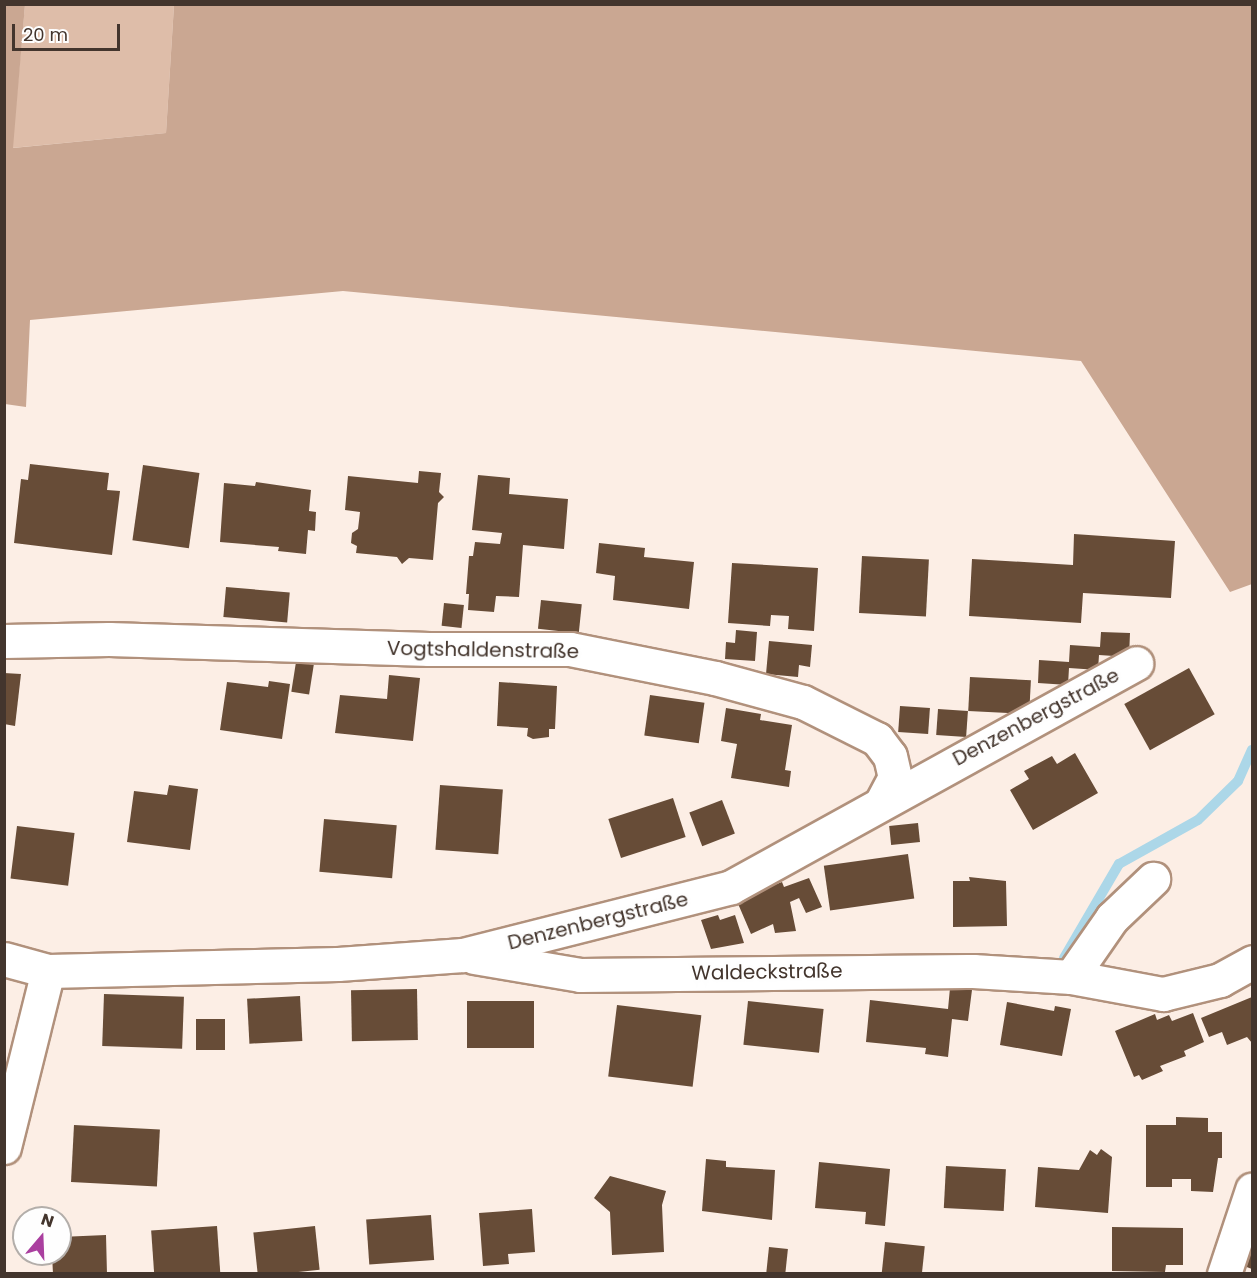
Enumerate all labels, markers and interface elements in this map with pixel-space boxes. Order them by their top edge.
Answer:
scale bar [15,12,123,50]
text: 20 m [23,22,68,47]
street label: Vogtshaldenstraße [387,636,579,664]
street label: Denzenbergstraße [949,663,1123,771]
street label: Denzenbergstraße [505,887,691,955]
street label: Waldeckstraße [691,959,843,985]
north arrow [12,1206,72,1266]
text: N [38,1208,57,1233]

